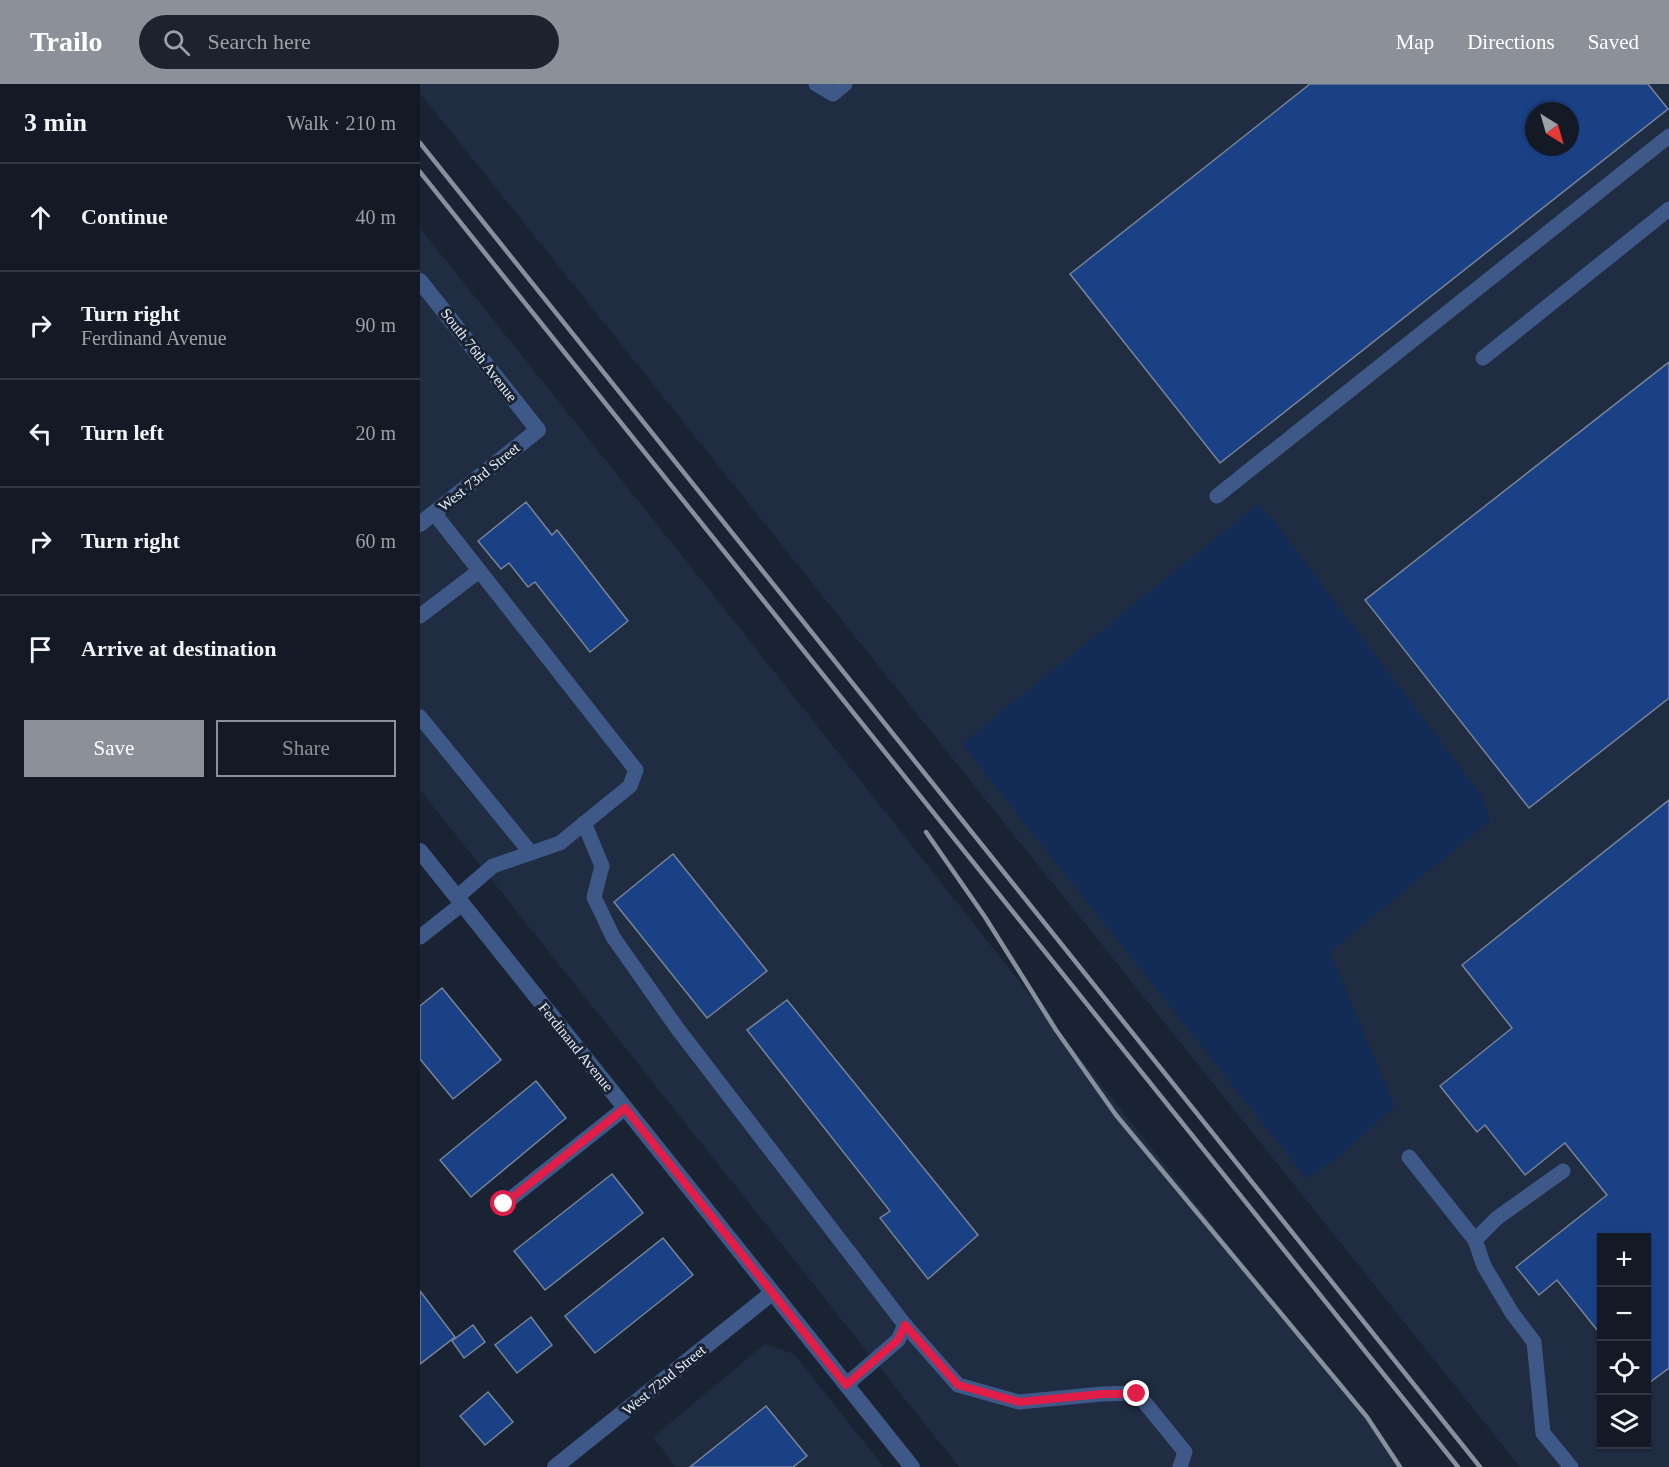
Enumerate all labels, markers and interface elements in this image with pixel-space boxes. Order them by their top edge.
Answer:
search box [139,15,559,69]
text: Trailo [30,26,103,57]
icon: search [160,26,193,59]
text: Search here [208,29,311,54]
text: Map [1396,30,1434,54]
text: Directions [1467,30,1555,54]
text: Saved [1588,30,1639,54]
north arrow [1525,102,1579,156]
text: 3 min [24,108,87,137]
text: Walk · 210 m [287,112,396,134]
icon: ahead [24,201,57,234]
text: Continue [81,204,168,229]
text: 40 m [355,206,396,228]
text: Turn right [81,301,180,326]
street label: South 76th Avenue [438,305,521,405]
icon: right [24,309,57,342]
text: 90 m [355,314,396,336]
text: Ferdinand Avenue [81,327,227,349]
icon: left [24,417,57,450]
text: Turn left [81,420,164,445]
text: 20 m [355,422,396,444]
street label: West 73rd Street [435,439,523,515]
icon: right [24,525,57,558]
text: Turn right [81,528,180,553]
text: 60 m [355,530,396,552]
icon: arrive [24,633,57,666]
text: Arrive at destination [81,636,277,661]
button: Save [24,720,204,777]
button: Share [216,720,396,777]
street label: Ferdinand Avenue [535,1000,617,1095]
route start [490,1190,516,1216]
map controls [1597,1233,1651,1449]
button: + [1597,1233,1651,1287]
button: − [1597,1287,1651,1341]
street label: West 72nd Street [619,1341,709,1418]
button: locate [1597,1341,1651,1395]
route end [1123,1380,1149,1406]
button: layers [1597,1395,1651,1449]

